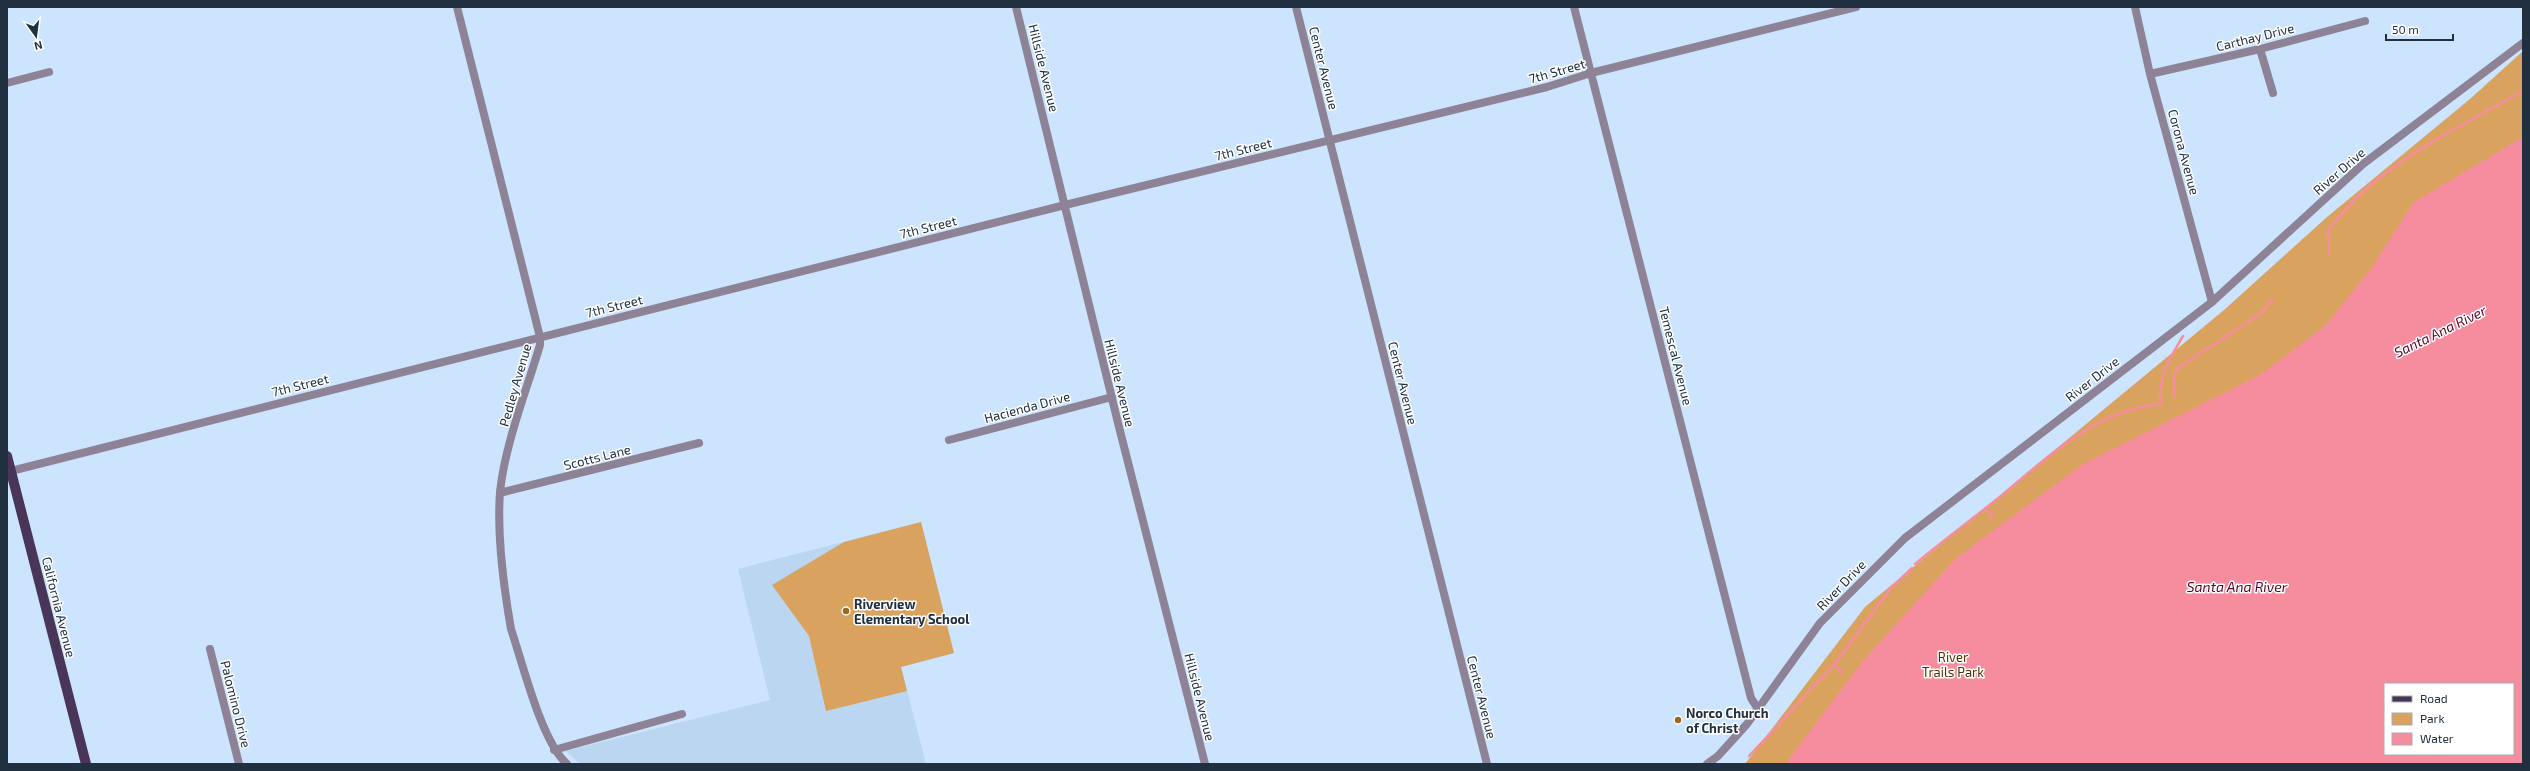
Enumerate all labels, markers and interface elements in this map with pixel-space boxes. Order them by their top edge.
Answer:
north arrow [16,16,56,56]
scale bar [2386,16,2453,42]
street label: Carthay Drive [2214,20,2296,54]
street label: Hillside Avenue [1025,22,1063,114]
text: 50 m [2392,22,2419,36]
street label: Center Avenue [1306,25,1342,111]
text: N [33,39,44,53]
street label: 7th Street [1527,55,1587,87]
street label: Corona Avenue [2165,107,2203,197]
street label: 7th Street [1213,134,1273,164]
street label: River Drive [2310,144,2368,198]
street label: 7th Street [898,212,958,242]
street label: 7th Street [584,291,644,321]
water label: Santa Ana River [2391,301,2489,361]
street label: Temescal Avenue [1656,305,1696,407]
street label: Hillside Avenue [1101,337,1139,429]
street label: Center Avenue [1385,340,1421,426]
street label: Pedley Avenue [496,342,534,428]
street label: River Drive [2062,353,2122,405]
street label: 7th Street [270,370,330,400]
street label: Hacienda Drive [982,388,1072,426]
street label: Scotts Lane [562,441,632,473]
street label: California Avenue [39,555,79,659]
street label: River Drive [1813,557,1869,613]
water label: Santa Ana River [2187,578,2288,595]
place label: Riverview Elementary School [854,596,970,627]
marker: Riverview Elementary School [841,606,851,616]
park label: River Trails Park [1922,649,1984,680]
street label: Hillside Avenue [1181,651,1219,743]
street label: Center Avenue [1464,654,1500,740]
street label: Palomino Drive [217,659,255,749]
legend [2384,683,2514,755]
text: Road [2420,691,2448,705]
place label: Norco Church of Christ [1686,705,1769,736]
text: Park [2420,711,2445,725]
marker: Norco Church of Christ [1673,715,1683,725]
text: Water [2420,731,2454,745]

